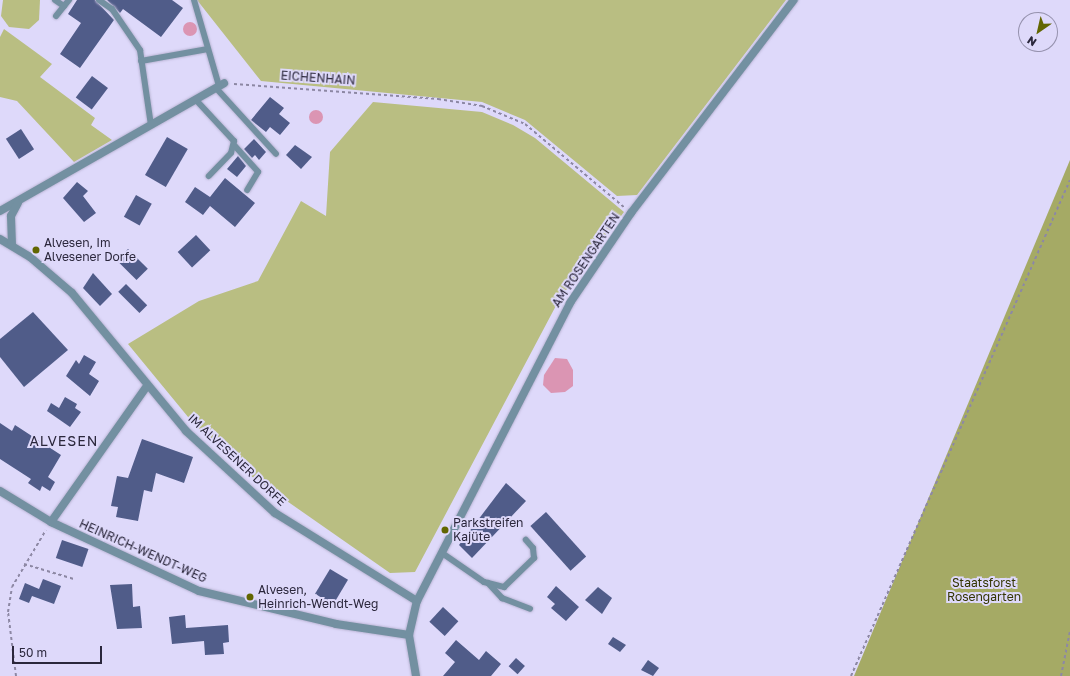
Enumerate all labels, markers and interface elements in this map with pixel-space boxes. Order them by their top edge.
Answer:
north arrow [1018,12,1058,52]
text: N [1024,34,1039,49]
street label: EICHENHAIN [280,68,356,88]
street label: AM ROSENGARTEN [549,210,623,310]
place label: Alvesen, Im Alvesener Dorfe [44,236,136,264]
marker: Alvesen, Im Alvesener Dorfe [31,245,41,255]
street label: IM ALVESENER DORFE [185,411,289,509]
district label: ALVESEN [29,433,99,449]
street label: HEINRICH-WENDT-WEG [77,516,209,586]
place label: Parkstreifen Kajüte [453,516,523,544]
marker: Parkstreifen Kajüte [440,525,450,535]
park label: Staatsforst Rosengarten [947,576,1021,604]
place label: Alvesen, Heinrich-Wendt-Weg [258,583,378,611]
marker: Alvesen, Heinrich-Wendt-Weg [245,592,255,602]
scale bar [14,638,104,664]
text: 50 m [19,645,47,660]

